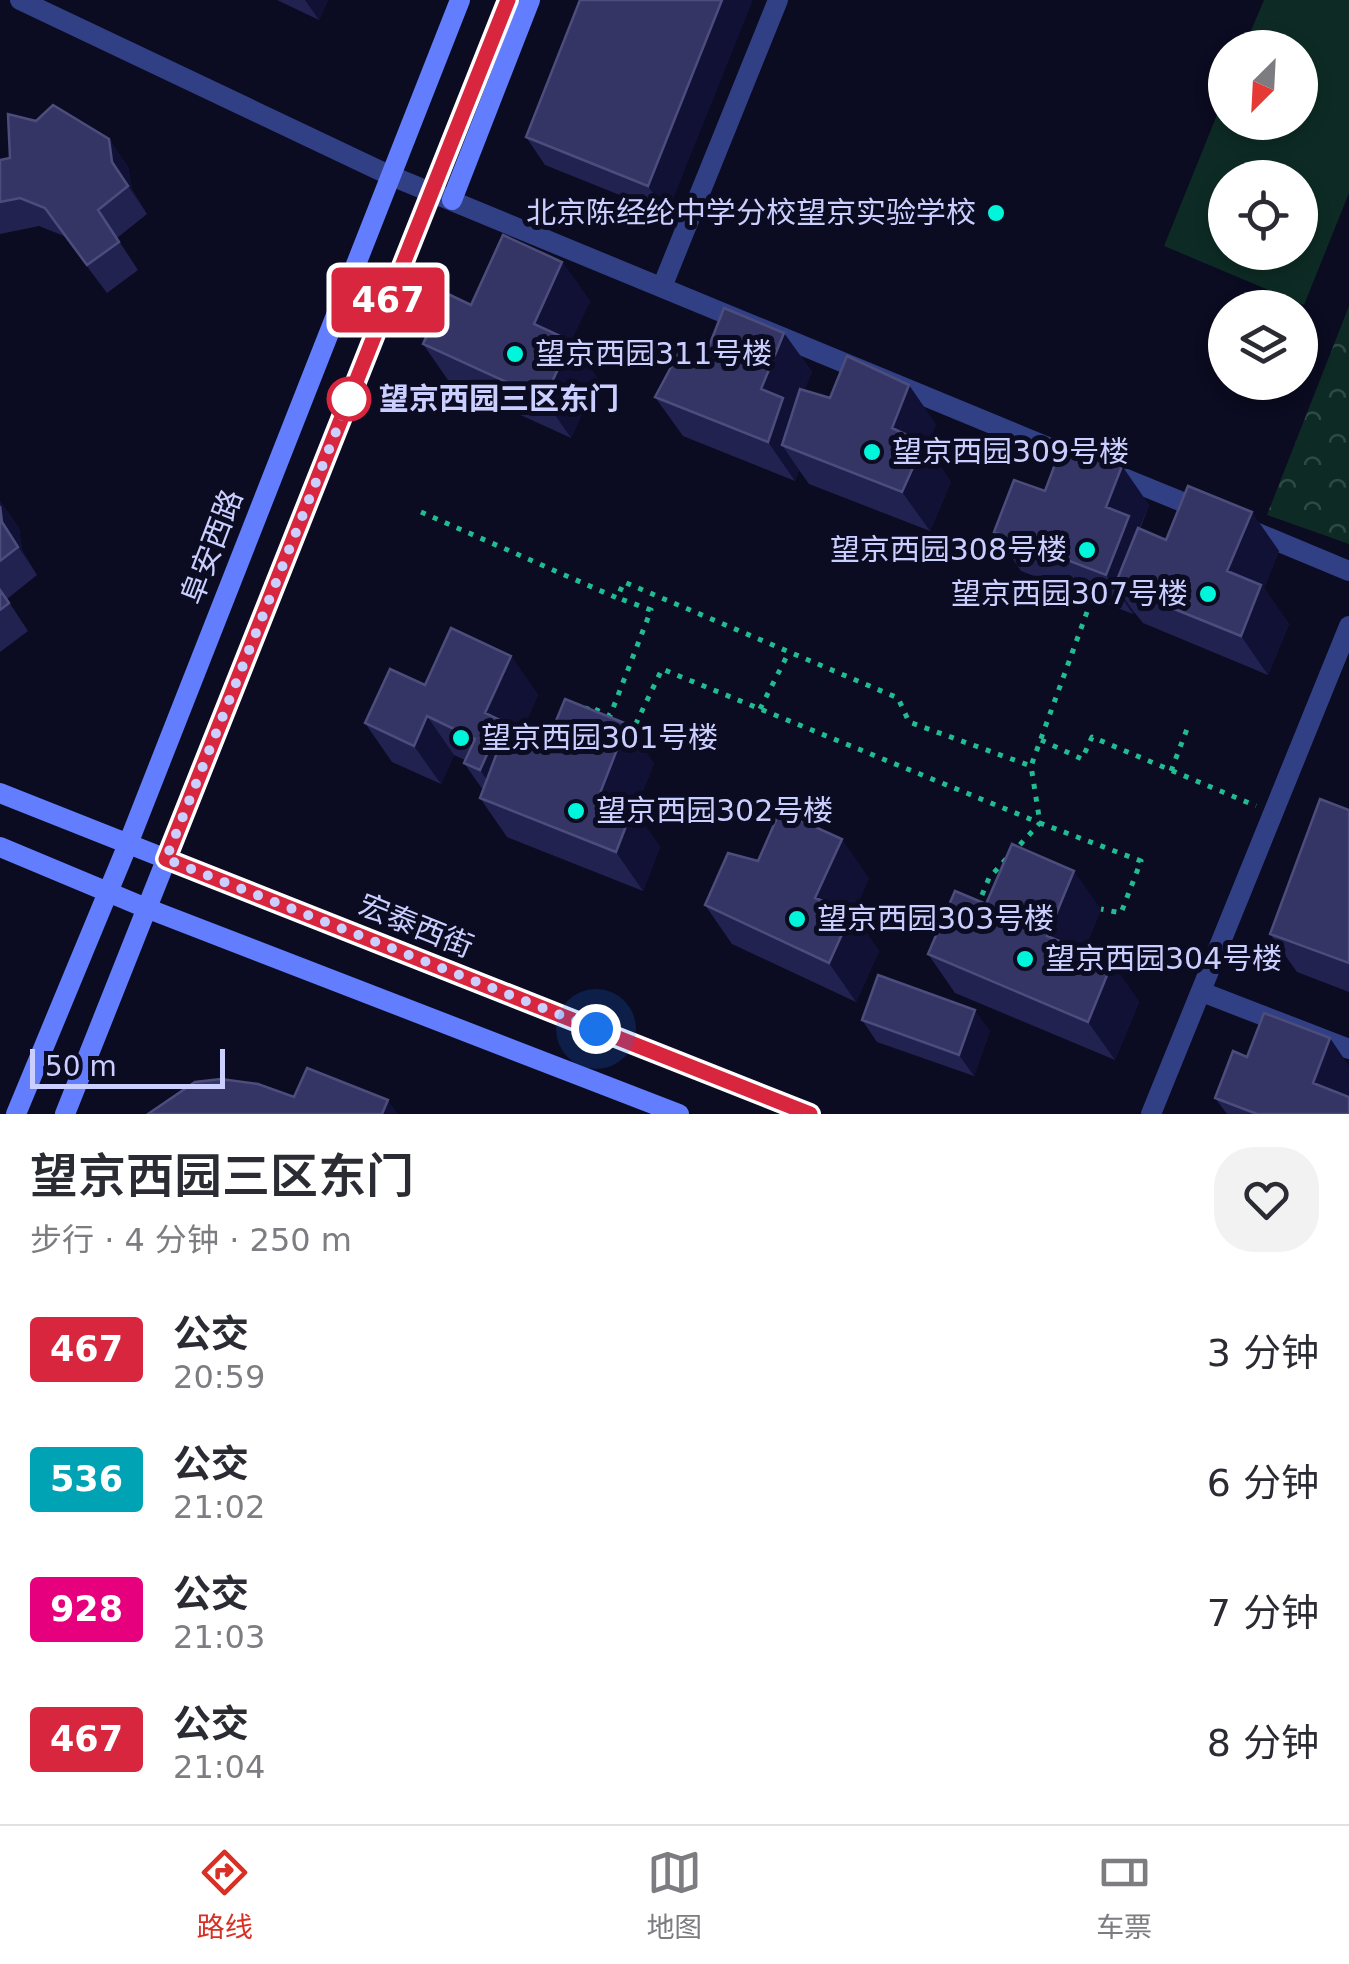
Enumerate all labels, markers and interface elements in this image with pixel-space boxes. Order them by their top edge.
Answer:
north arrow [1208,30,1318,140]
map controls [1208,30,1318,400]
button: locate [1208,160,1318,270]
place label: 北京陈经纶中学分校望京实验学校 [526,195,976,230]
marker: 北京陈经纶中学分校望京实验学校 [985,202,1007,224]
line badge: 467 [330,268,446,332]
text: 467 [351,280,425,320]
button: layers [1208,290,1318,400]
place label: 望京西园311号楼 [535,336,772,371]
marker: 望京西园311号楼 [504,343,526,365]
marker: 望京西园三区东门 [328,378,370,420]
place label: 望京西园三区东门 [379,381,619,416]
place label: 望京西园309号楼 [892,434,1129,469]
marker: 望京西园309号楼 [861,441,883,463]
street label: 阜安西路 [174,485,249,609]
place label: 望京西园308号楼 [830,532,1067,567]
marker: 望京西园308号楼 [1076,539,1098,561]
place label: 望京西园307号楼 [951,576,1188,611]
marker: 望京西园307号楼 [1197,583,1219,605]
place label: 望京西园301号楼 [481,720,718,755]
marker: 望京西园301号楼 [450,727,472,749]
place label: 望京西园302号楼 [596,793,833,828]
marker: 望京西园302号楼 [565,800,587,822]
street label: 宏泰西街 [354,887,478,964]
place label: 望京西园303号楼 [817,901,1054,936]
marker: 望京西园303号楼 [786,908,808,930]
place label: 望京西园304号楼 [1045,941,1282,976]
marker: 望京西园304号楼 [1014,948,1036,970]
your location [571,1004,621,1054]
scale bar [30,1044,225,1088]
text: 50 m [45,1050,117,1083]
button: heart [1214,1147,1319,1252]
text: 望京西园三区东门 [30,1148,414,1204]
text: 步行 · 4 分钟 · 250 m [30,1221,352,1259]
text: 公交 [173,1312,249,1356]
text: 467 [50,1329,123,1369]
text: 3 分钟 [1207,1331,1319,1375]
text: 20:59 [173,1358,265,1396]
text: 公交 [173,1442,249,1486]
text: 536 [50,1459,123,1499]
text: 6 分钟 [1207,1461,1319,1505]
text: 21:02 [173,1488,265,1526]
text: 公交 [173,1572,249,1616]
text: 928 [50,1589,123,1629]
text: 7 分钟 [1207,1591,1319,1635]
text: 21:03 [173,1618,265,1656]
text: 公交 [173,1702,249,1746]
text: 467 [50,1719,123,1759]
text: 8 分钟 [1207,1721,1319,1765]
text: 21:04 [173,1748,265,1786]
tab: 路线 [197,1845,253,1945]
tab: 地图 [646,1845,702,1945]
tab: 车票 [1096,1845,1152,1945]

